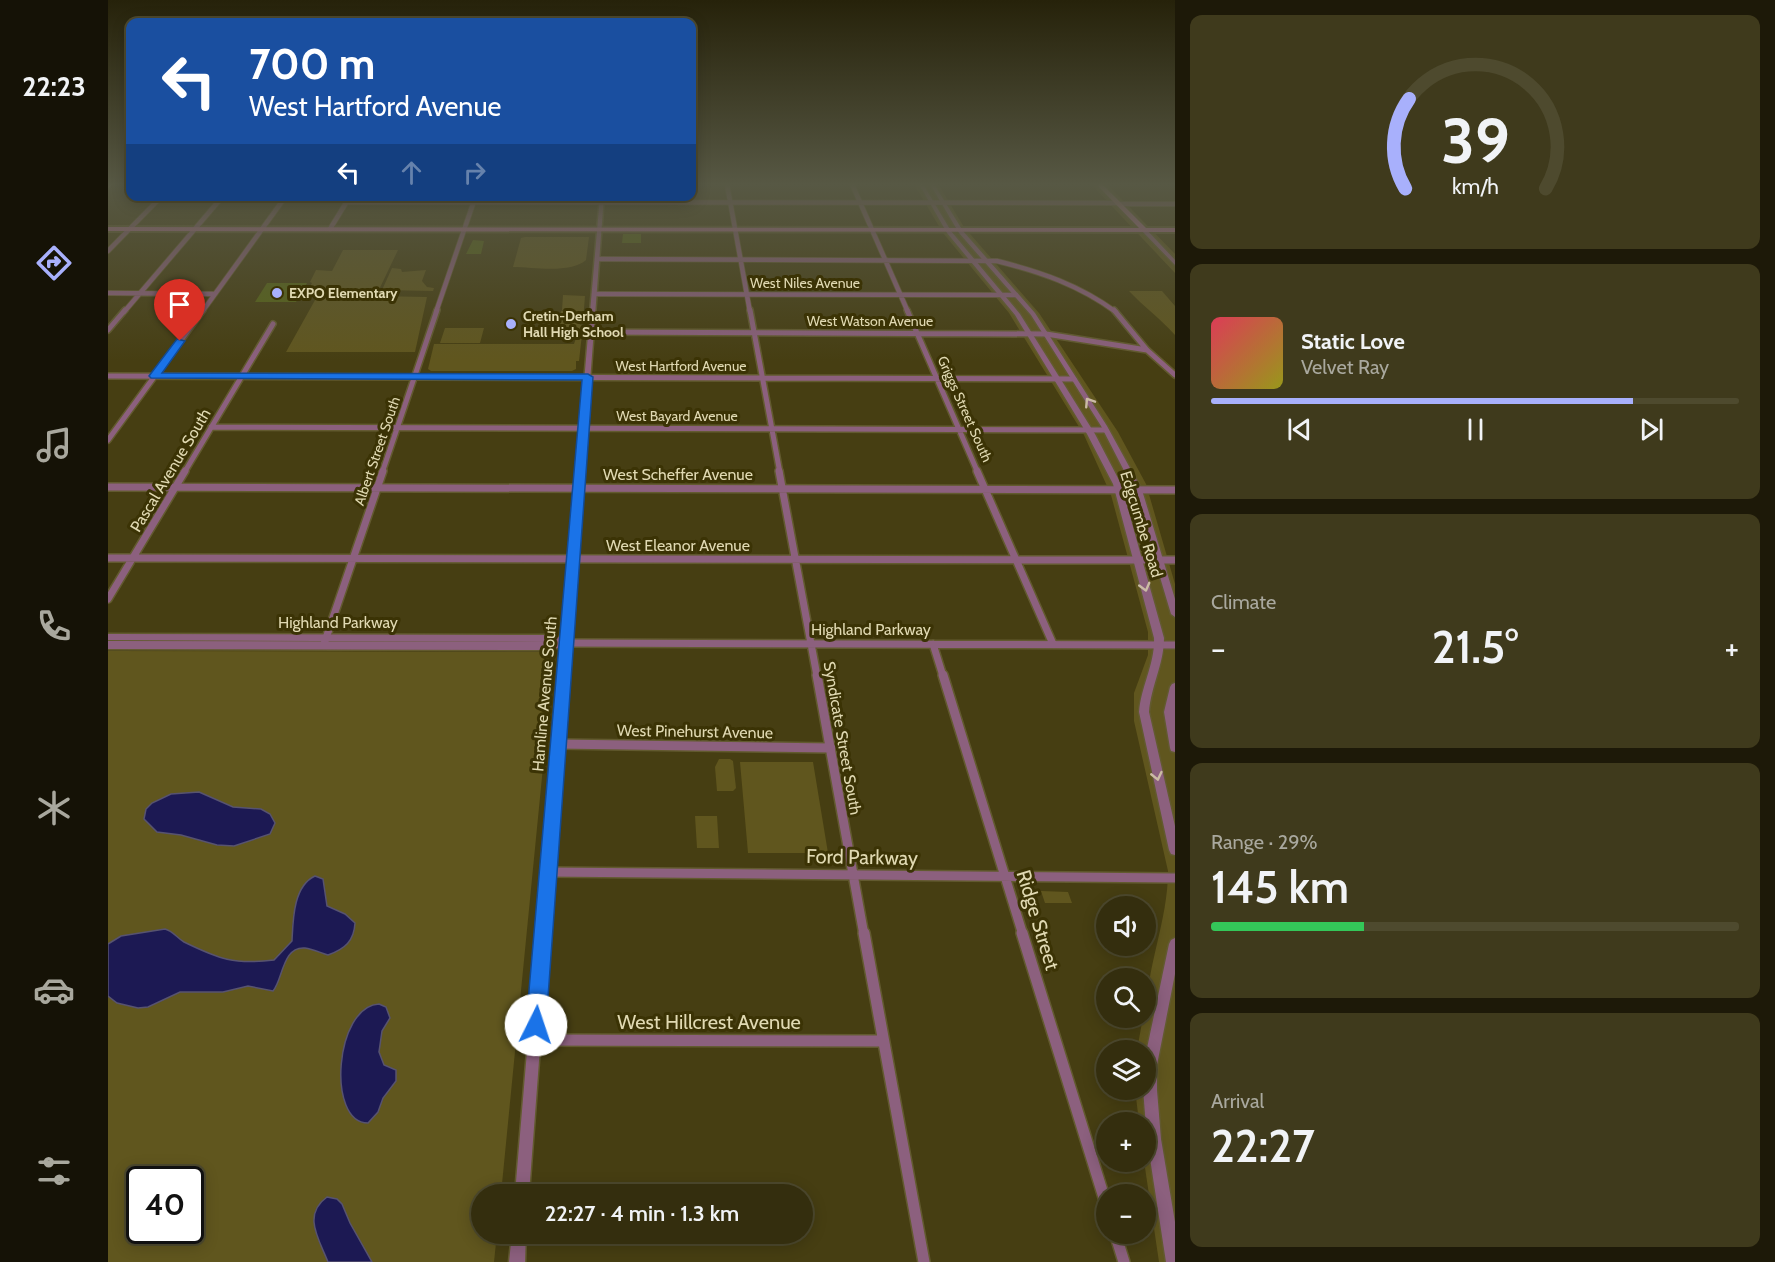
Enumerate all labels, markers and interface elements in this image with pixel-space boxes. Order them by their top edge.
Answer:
text: 700 m [249,38,375,90]
icon: left [150,42,228,120]
text: 22:23 [22,70,86,103]
text: West Hartford Avenue [249,90,501,123]
text: 39 [1441,103,1509,179]
icon: left [332,156,365,189]
icon: ahead [395,156,428,189]
icon: right [458,156,491,189]
text: km/h [1452,174,1498,200]
icon: directions [33,242,75,284]
street label: West Niles Avenue [750,274,860,292]
pin [154,279,205,341]
place label: EXPO Elementary [289,284,398,302]
marker: EXPO Elementary [270,286,284,300]
icon: arrive [163,288,196,321]
place label: Cretin-Derham Hall High School [523,307,624,341]
street label: West Watson Avenue [807,312,933,330]
marker: Cretin-Derham Hall High School [504,317,518,331]
text: Static Love [1301,328,1405,355]
street label: Griggs Street South [934,353,996,465]
text: Velvet Ray [1301,355,1389,379]
street label: West Hartford Avenue [616,357,746,375]
street label: Albert Street South [350,394,404,508]
one-way arrow [1085,398,1097,408]
street label: Pascal Avenue South [126,405,215,535]
street label: West Bayard Avenue [616,407,738,425]
icon: previous [1283,413,1316,446]
icon: pause [1459,413,1492,446]
icon: next [1635,413,1668,446]
icon: music [33,424,75,466]
street label: West Scheffer Avenue [603,465,753,484]
street label: Edgcumbe Road [1116,469,1167,580]
street label: West Eleanor Avenue [606,536,750,555]
one-way arrow [1137,582,1150,592]
text: Climate [1211,590,1276,614]
icon: phone [33,605,75,647]
street label: Highland Parkway [278,613,398,632]
street label: Hamline Avenue South [528,616,561,772]
street label: Highland Parkway [811,620,931,639]
text: 21.5° [1432,620,1518,674]
text: − [1211,628,1226,668]
text: + [1724,628,1739,668]
street label: Syndicate Street South [820,660,865,816]
street label: West Pinehurst Avenue [617,721,773,742]
one-way arrow [1150,771,1163,781]
icon: climate [33,787,75,829]
text: Range · 29% [1211,830,1318,854]
street label: Ford Parkway [806,844,918,870]
text: 145 km [1211,860,1349,914]
street label: Ridge Street [1011,867,1065,973]
map controls [1096,896,1156,1244]
button: sound [1096,896,1156,956]
button: search [1096,968,1156,1028]
icon: car [33,969,75,1011]
position arrow [504,993,568,1057]
street label: West Hillcrest Avenue [617,1010,801,1034]
button: layers [1096,1040,1156,1100]
text: Arrival [1211,1089,1264,1113]
button: + [1096,1112,1156,1172]
text: 22:27 [1211,1119,1315,1173]
icon: filters [33,1150,75,1192]
speed limit sign: 40 [126,1166,204,1244]
button: − [1096,1184,1156,1244]
text: 22:27 · 4 min · 1.3 km [545,1200,739,1227]

